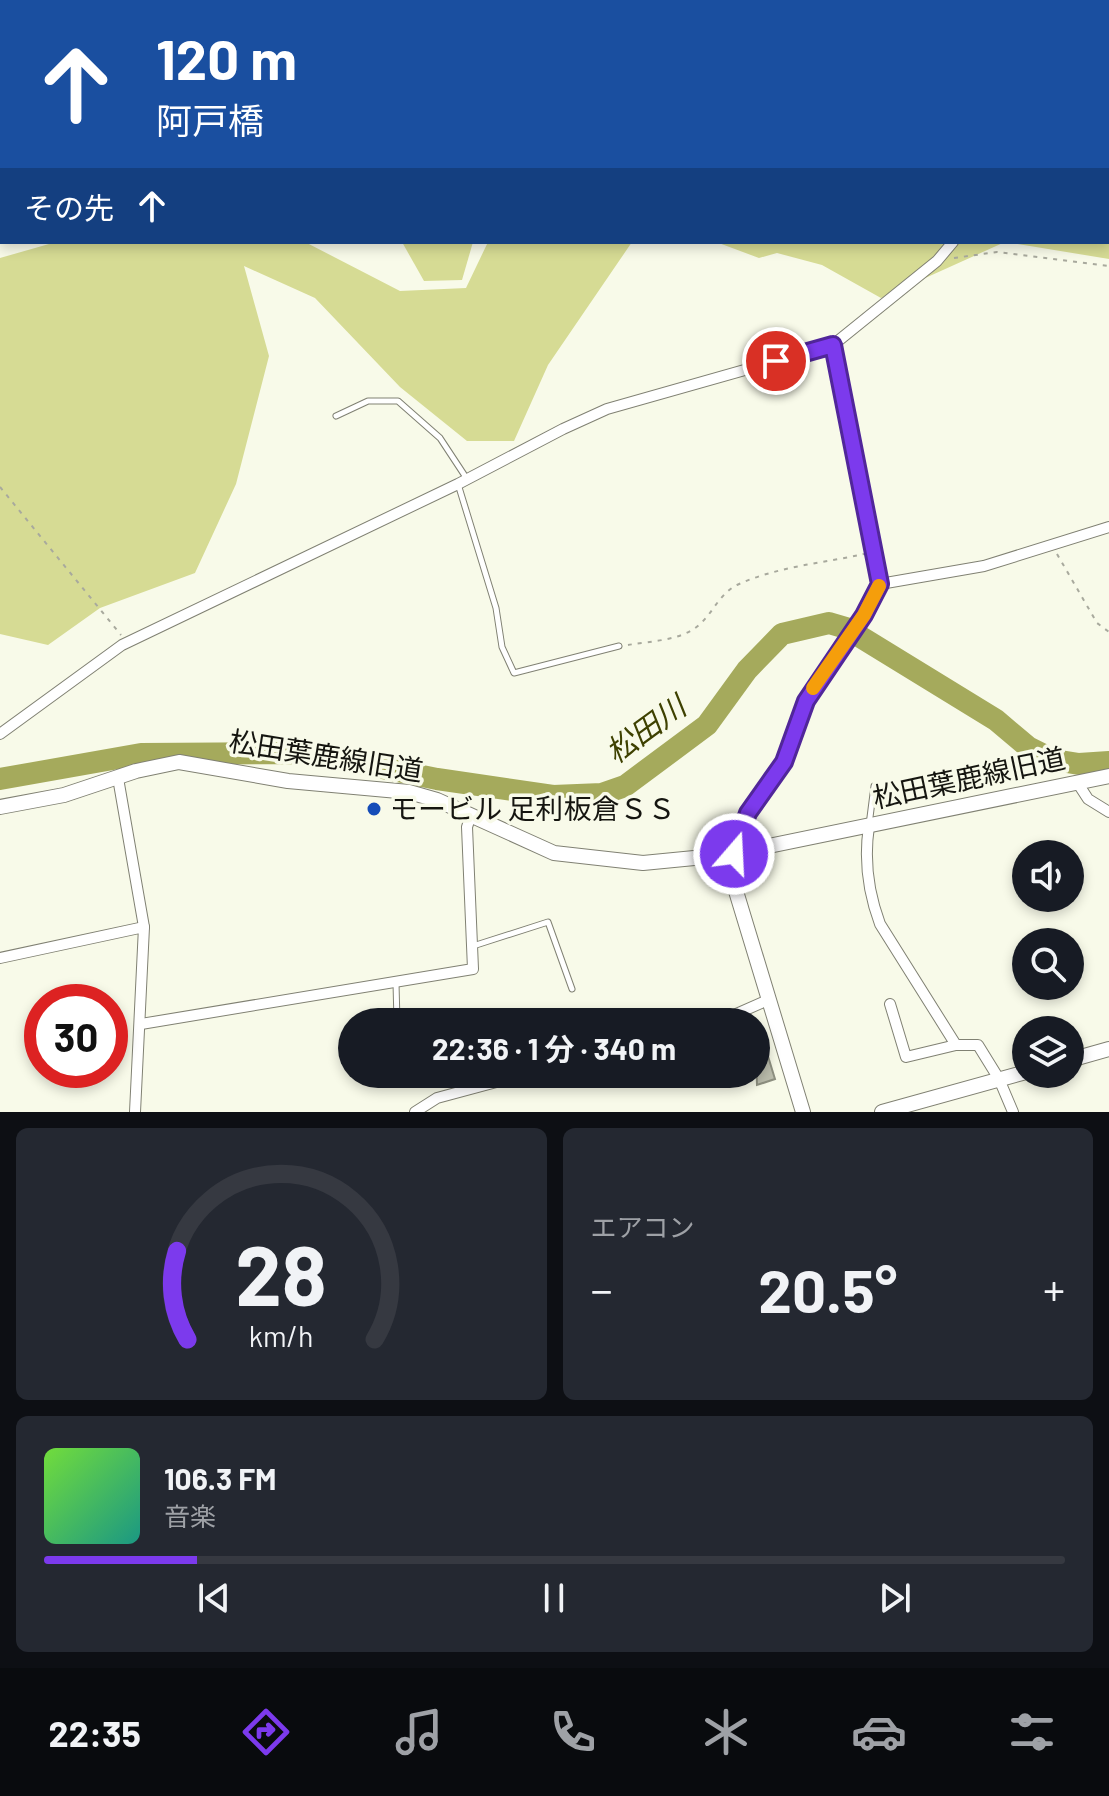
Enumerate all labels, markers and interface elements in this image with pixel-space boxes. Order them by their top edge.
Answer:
text: 120 m [156,24,297,91]
icon: ahead [24,32,128,136]
text: 阿戸橋 [156,98,264,141]
icon: ahead [130,184,174,228]
text: その先 [24,189,114,225]
pin [742,327,810,395]
icon: arrive [754,339,798,383]
water label: 松田川 [598,686,694,769]
street label: 松田葉鹿線旧道 [227,723,426,787]
street label: 松田葉鹿線旧道 [869,740,1068,814]
place label: モービル 足利板倉ＳＳ [390,791,676,825]
marker: モービル 足利板倉ＳＳ [365,800,383,818]
position arrow [692,812,776,896]
map controls [1012,840,1084,1088]
button: sound [1012,840,1084,912]
button: search [1012,928,1084,1000]
speed limit sign: 30 [24,984,128,1088]
button: layers [1012,1016,1084,1088]
text: 22:36 · 1 分 · 340 m [432,1030,676,1066]
text: エアコン [591,1211,695,1242]
text: 28 [235,1223,327,1323]
text: 20.5° [758,1253,897,1325]
text: − [591,1262,613,1315]
text: + [1043,1262,1065,1315]
text: km/h [249,1318,314,1353]
text: 106.3 FM [164,1460,276,1496]
text: 音楽 [164,1500,216,1531]
icon: previous [192,1576,236,1620]
icon: pause [532,1576,576,1620]
icon: next [873,1576,917,1620]
icon: directions [238,1704,294,1760]
icon: music [391,1704,447,1760]
icon: phone [545,1704,601,1760]
icon: climate [698,1704,754,1760]
icon: car [851,1704,907,1760]
icon: filters [1004,1704,1060,1760]
text: 22:35 [49,1711,141,1754]

